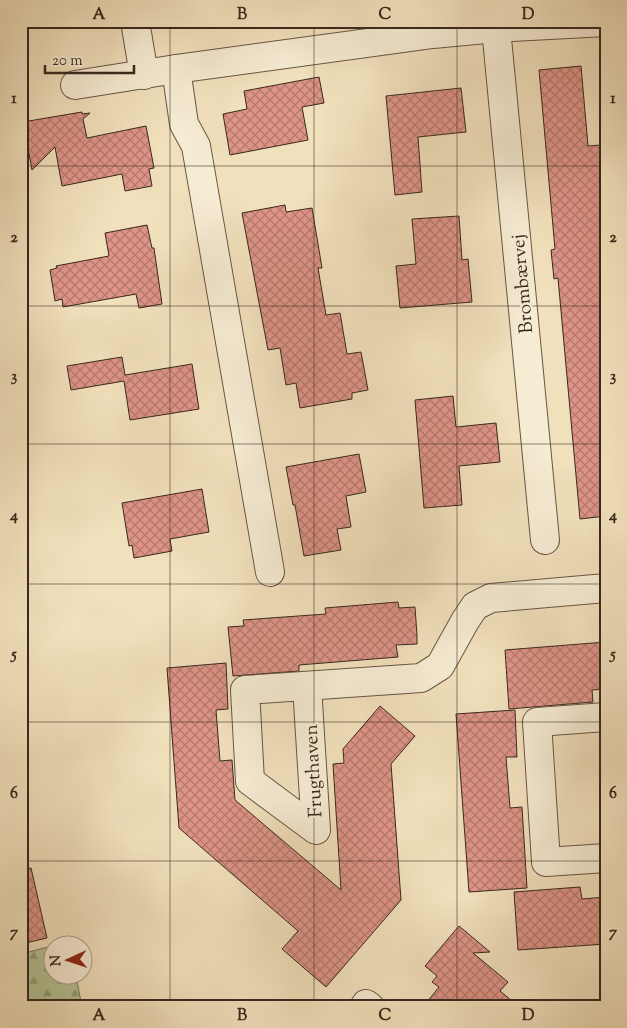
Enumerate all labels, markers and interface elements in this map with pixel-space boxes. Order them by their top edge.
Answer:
text: A [93,4,106,27]
text: B [237,4,247,27]
text: C [379,4,392,27]
text: D [522,4,535,27]
scale bar [45,42,134,74]
text: 20 m [52,51,83,72]
text: 1 [11,88,17,111]
text: 1 [610,88,616,111]
text: 2 [10,227,18,250]
text: 2 [609,227,617,250]
street label: Brombærvej [506,233,541,335]
text: 3 [11,366,18,389]
text: 3 [610,366,617,389]
text: 4 [9,505,18,528]
text: 4 [608,505,617,528]
text: 5 [9,644,17,667]
text: 5 [608,644,616,667]
street label: Frugthaven [299,724,330,818]
text: 6 [10,783,18,806]
text: 6 [609,783,617,806]
text: 7 [10,922,19,945]
text: 7 [609,922,618,945]
north arrow [42,936,92,986]
text: N [47,954,67,967]
text: A [93,1005,106,1028]
text: B [237,1005,247,1028]
text: C [379,1005,392,1028]
text: D [522,1005,535,1028]

